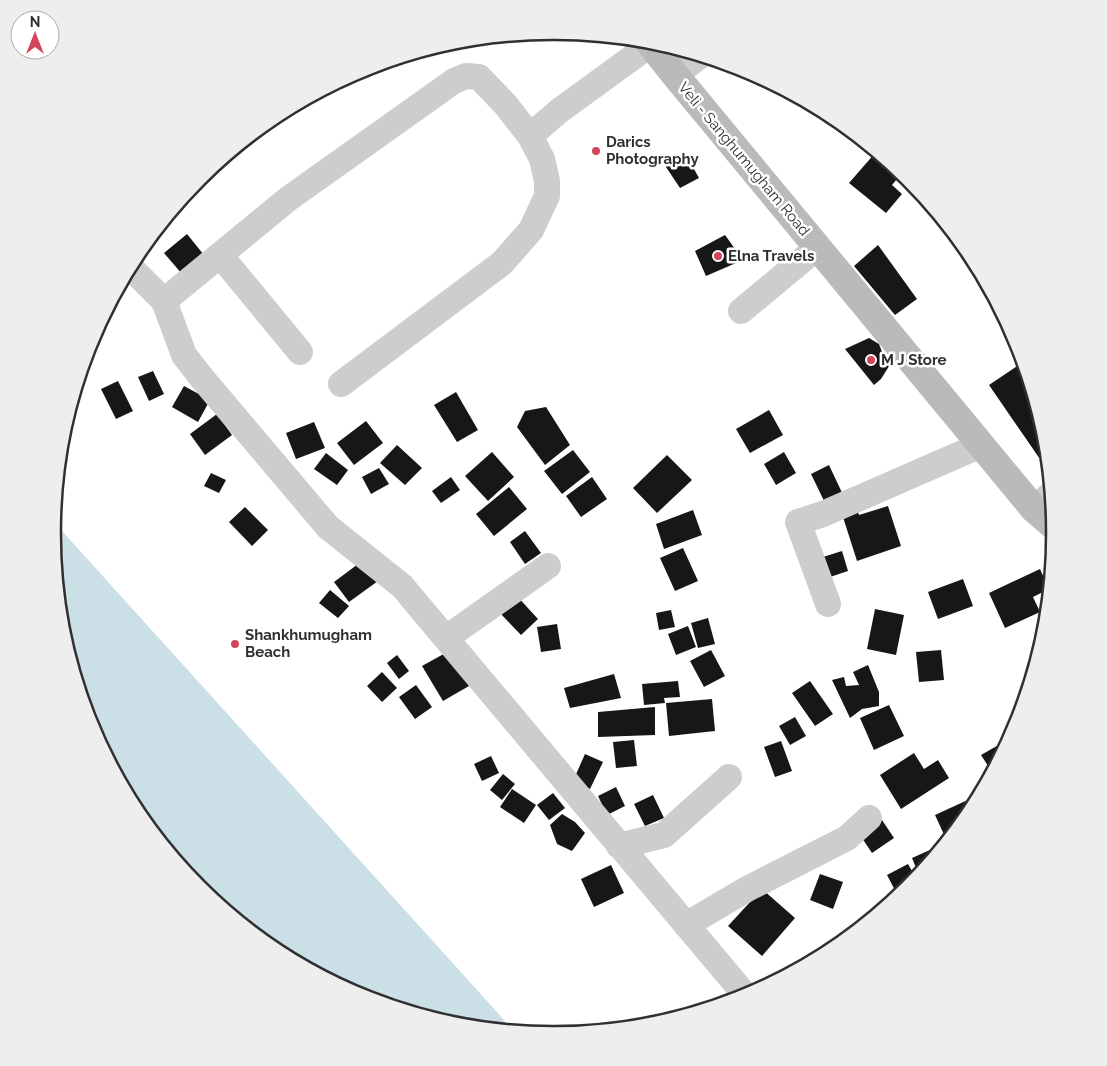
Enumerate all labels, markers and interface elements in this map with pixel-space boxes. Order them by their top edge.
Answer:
north arrow [10,10,60,60]
text: N [30,14,40,30]
street label: Veli - Sanghumugham Road [675,79,813,239]
place label: Darics Photography [606,133,699,168]
marker: Darics Photography [590,145,602,157]
place label: Elna Travels [728,247,814,265]
marker: Elna Travels [712,250,724,262]
place label: M J Store [881,351,947,369]
marker: M J Store [865,354,877,366]
place label: Shankhumugham Beach [245,626,372,661]
marker: Shankhumugham Beach [229,638,241,650]

